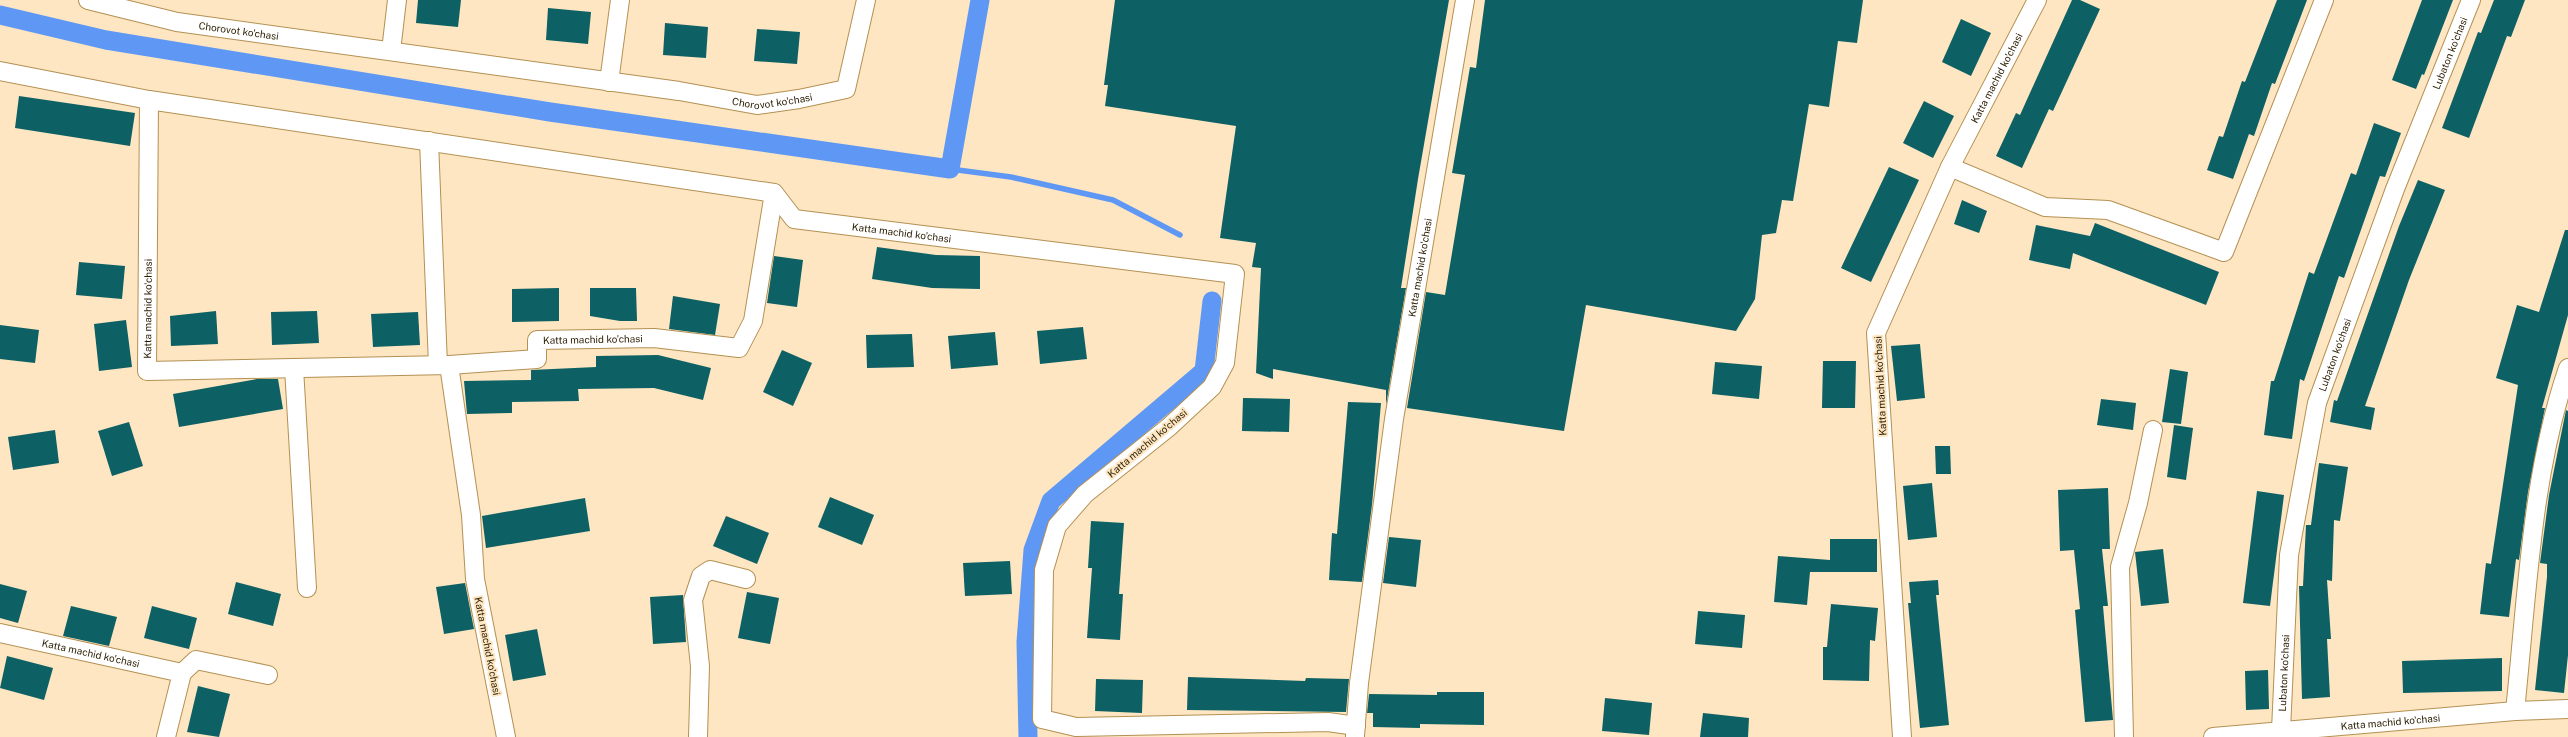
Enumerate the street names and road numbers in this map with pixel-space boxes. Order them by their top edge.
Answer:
street label: Lubaton ko'chasi [2430,15,2470,91]
street label: Chorovot ko'chasi [198,19,280,42]
street label: Katta machid ko'chasi [1968,31,2025,125]
street label: Chorovot ko'chasi [731,90,813,111]
street label: Katta machid ko'chasi [1405,217,1434,318]
street label: Katta machid ko'chasi [851,220,952,245]
street label: Katta machid ko'chasi [141,259,154,359]
street label: Lubaton ko'chasi [2316,317,2353,393]
street label: Katta machid ko'chasi [543,332,643,346]
street label: Katta machid ko'chasi [1871,336,1889,436]
street label: Katta machid ko'chasi [1105,406,1189,480]
street label: Katta machid ko'chasi [473,596,503,696]
street label: Lubaton ko'chasi [2276,634,2291,712]
street label: Katta machid ko'chasi [41,636,141,670]
street label: Katta machid ko'chasi [2340,711,2441,732]

